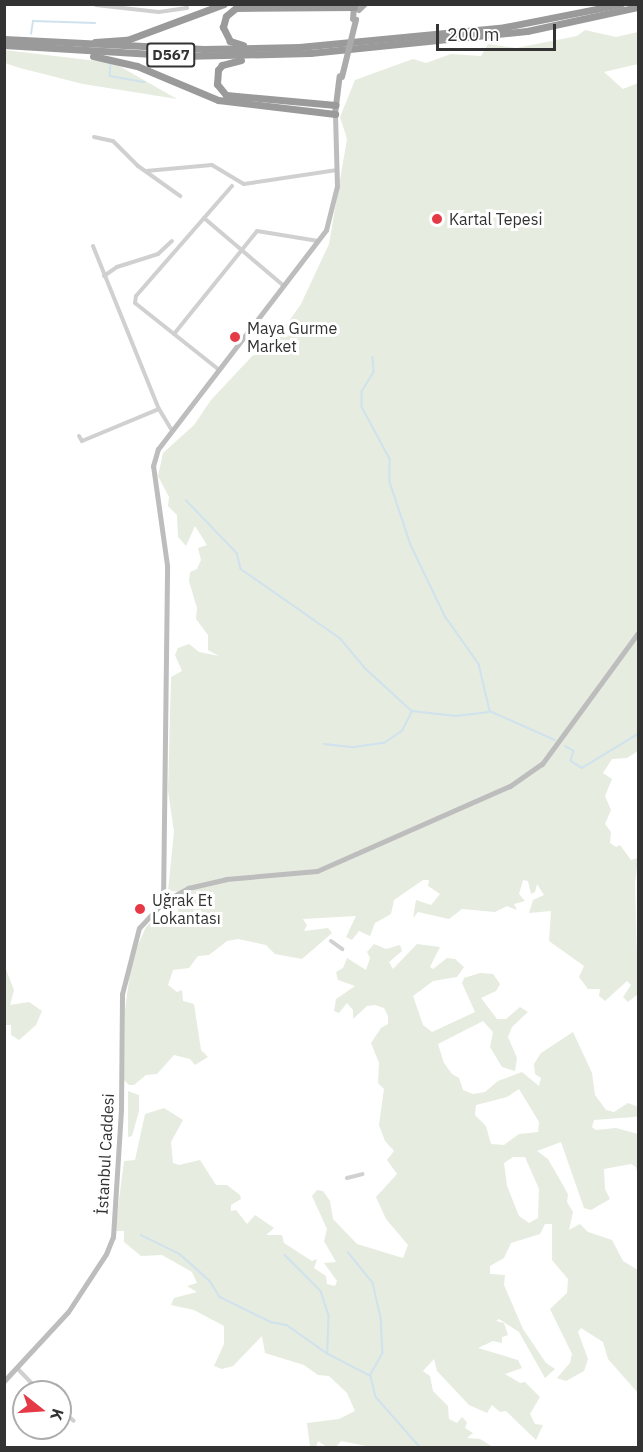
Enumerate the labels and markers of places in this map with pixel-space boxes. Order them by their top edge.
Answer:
place label: Kartal Tepesi [449,209,542,229]
marker: Kartal Tepesi [430,212,444,226]
place label: Maya Gurme Market [247,318,337,356]
marker: Maya Gurme Market [228,330,242,344]
place label: Uğrak Et Lokantası [152,890,221,928]
marker: Uğrak Et Lokantası [133,902,147,916]

